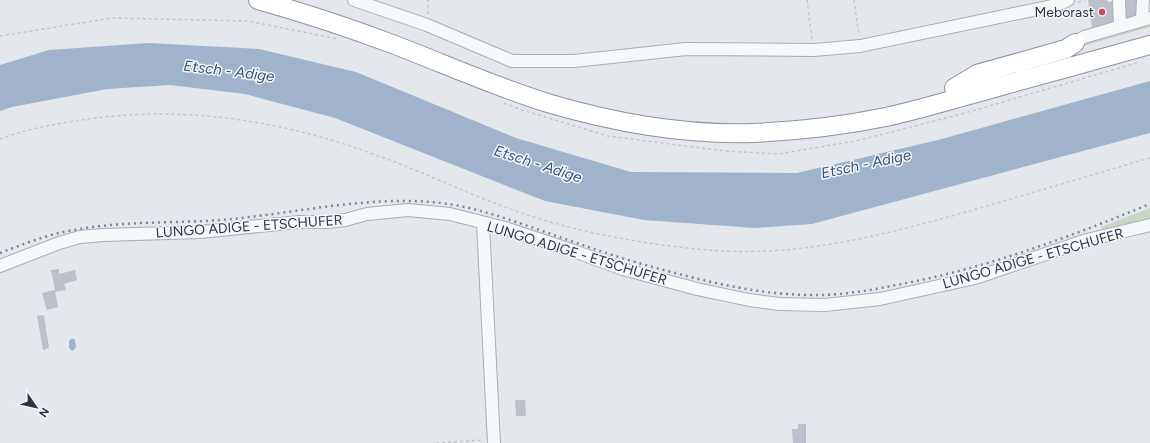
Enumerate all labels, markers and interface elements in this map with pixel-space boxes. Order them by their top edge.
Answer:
place label: Meborast [1035,4,1094,21]
marker: Meborast [1097,7,1107,17]
water label: Etsch - Adige [183,57,275,85]
water label: Etsch - Adige [492,141,584,187]
water label: Etsch - Adige [819,146,913,182]
street label: LUNGO ADIGE - ETSCHUFER [155,211,343,242]
street label: LUNGO ADIGE - ETSCHUFER [485,218,669,289]
street label: LUNGO ADIGE - ETSCHUFER [941,224,1126,292]
north arrow [16,387,56,427]
text: N [36,405,52,419]

